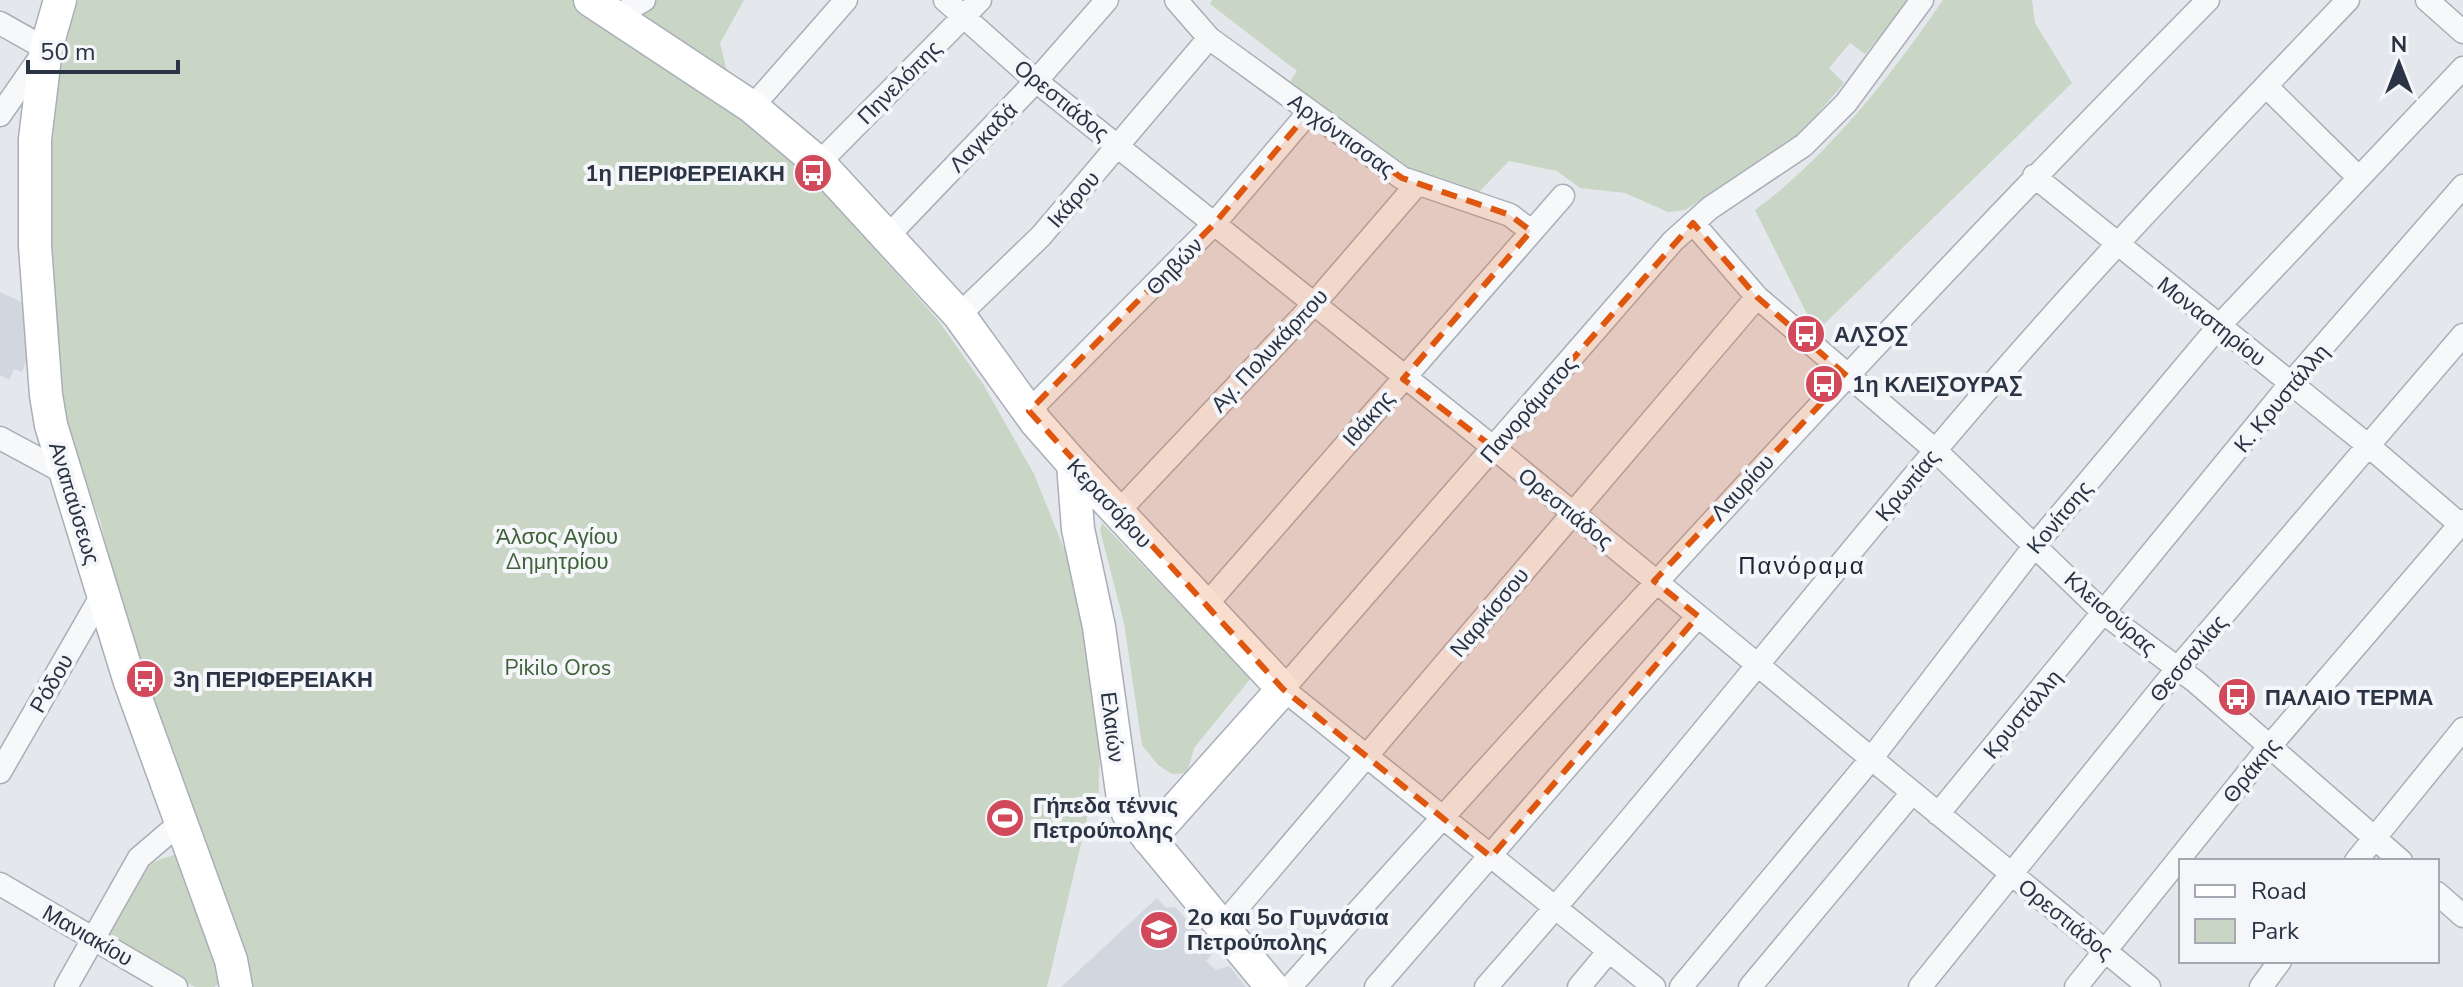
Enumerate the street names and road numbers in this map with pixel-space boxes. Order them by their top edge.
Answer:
street label: Πηνελόπης [851,34,948,131]
street label: Ορεστιάδος [1007,53,1115,148]
street label: Αρχόντισσας [1282,87,1401,185]
street label: Λαγκαδά [943,96,1025,179]
street label: Ικάρου [1041,165,1107,235]
street label: Θηβών [1140,231,1210,302]
street label: Μοναστηρίου [2151,270,2272,374]
street label: Αγ. Πολυκάρπου [1204,282,1335,419]
street label: Κ. Κρυστάλλη [2227,338,2336,459]
street label: Πανοράματος [1474,349,1584,470]
street label: Ιθάκης [1336,384,1401,453]
street label: Αναπαύσεως [41,438,107,568]
street label: Κρωπίας [1869,443,1947,528]
street label: Λαυρίου [1704,448,1781,528]
street label: Κερασόβου [1060,452,1159,555]
street label: Ορεστιάδος [1511,461,1619,556]
street label: Κονίτσης [2020,475,2099,561]
street label: Ναρκίσσου [1443,561,1536,664]
street label: Κλεισούρας [2057,565,2163,662]
street label: Θεσσαλίας [2143,608,2234,709]
street label: Ρόδου [23,649,81,718]
street label: Κρυστάλλη [1977,664,2069,766]
street label: Ελαιών [1093,690,1131,764]
street label: Θράκης [2216,732,2287,810]
street label: Ορεστιάδος [2011,872,2119,967]
street label: Μανιακίου [37,898,138,974]

